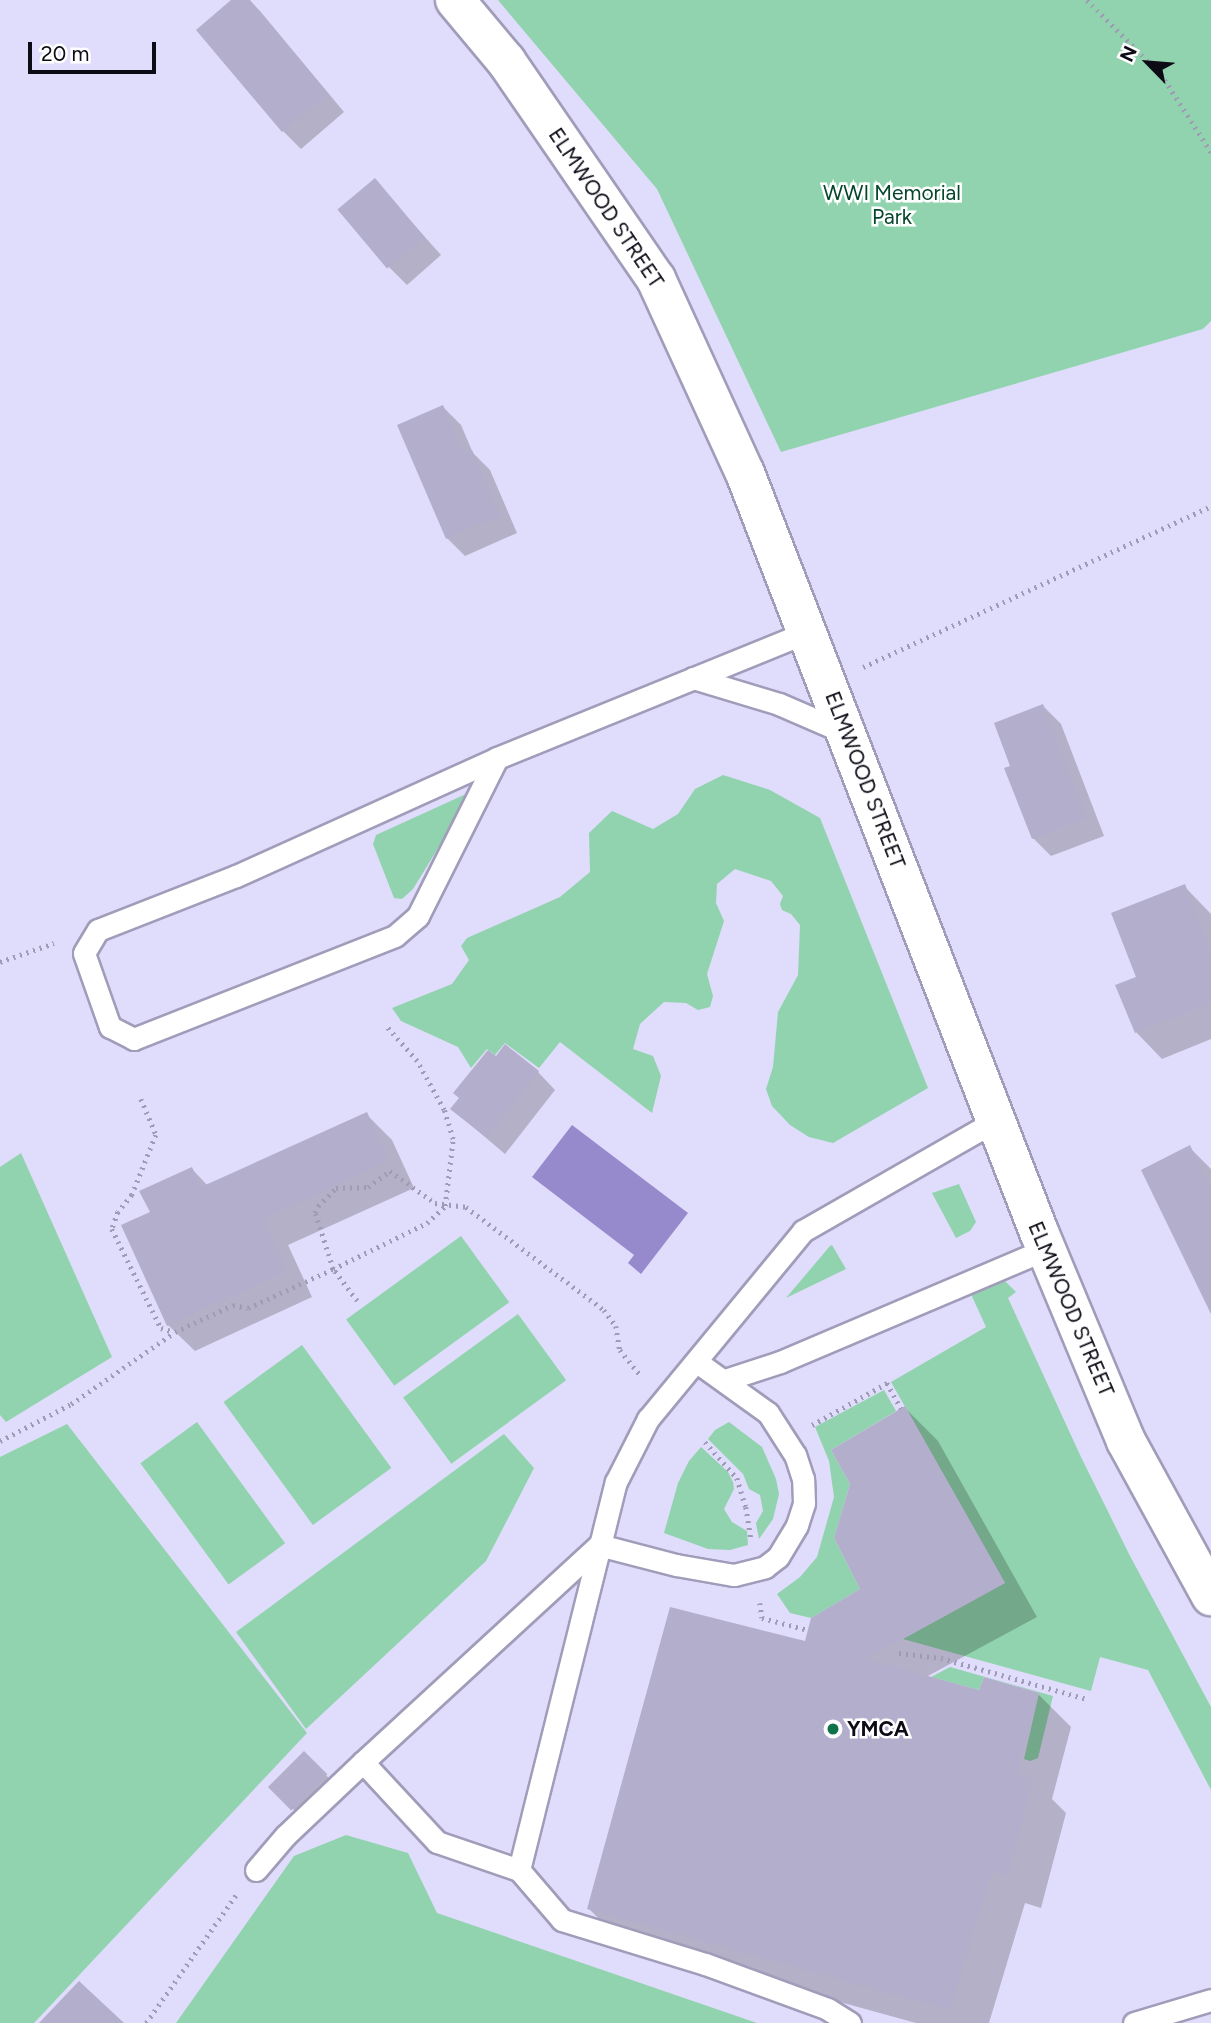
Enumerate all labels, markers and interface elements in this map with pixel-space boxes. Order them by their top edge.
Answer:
scale bar [32,28,159,72]
north arrow [1113,28,1183,98]
text: 20 m [41,41,89,66]
text: N [1115,42,1142,65]
street label: ELMWOOD STREET [543,123,669,293]
park label: WWI Memorial Park [823,180,961,230]
street label: ELMWOOD STREET [820,688,910,872]
street label: ELMWOOD STREET [1023,1218,1119,1400]
place label: YMCA [847,1716,909,1742]
marker: YMCA [825,1721,841,1737]

